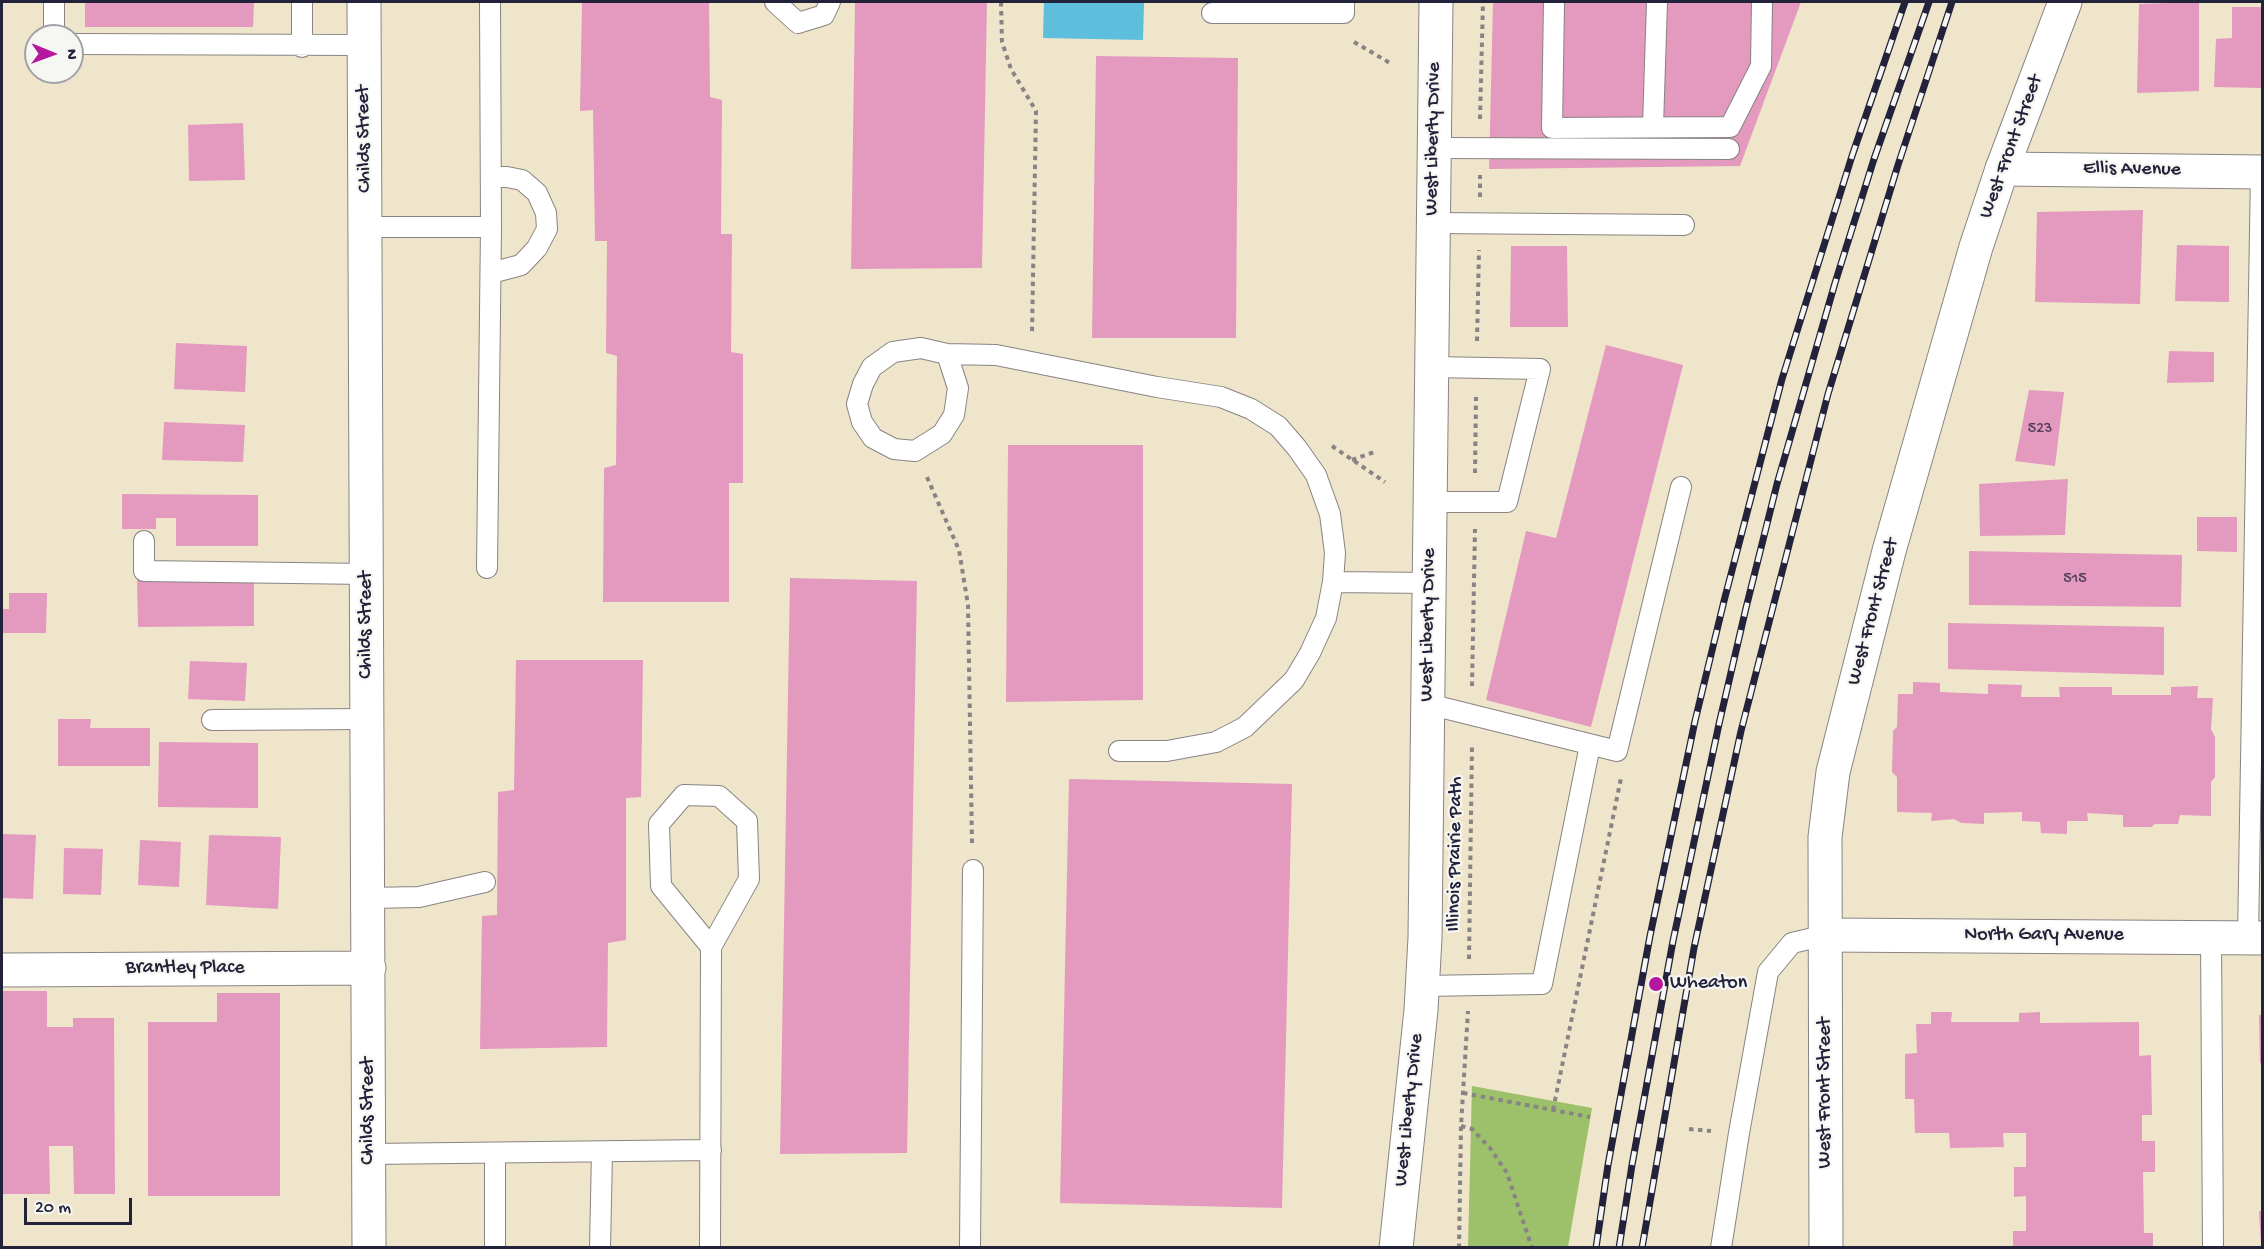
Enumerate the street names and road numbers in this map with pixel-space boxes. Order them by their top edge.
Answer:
street label: West Liberty Drive [1421,62,1447,216]
street label: West Front Street [1975,72,2049,222]
street label: Childs Street [352,85,378,193]
street label: Ellis Avenue [2083,157,2181,183]
street label: West Front Street [1843,536,1905,688]
street label: West Liberty Drive [1416,548,1442,702]
street label: Childs Street [355,571,379,679]
street label: Illinois Prairie Path [1443,776,1469,932]
street label: North Gary Avenue [1964,924,2124,948]
street label: Brantley Place [125,957,245,981]
street label: West Front Street [1814,1017,1838,1169]
street label: West Liberty Drive [1390,1032,1430,1188]
street label: Childs Street [357,1057,381,1165]

